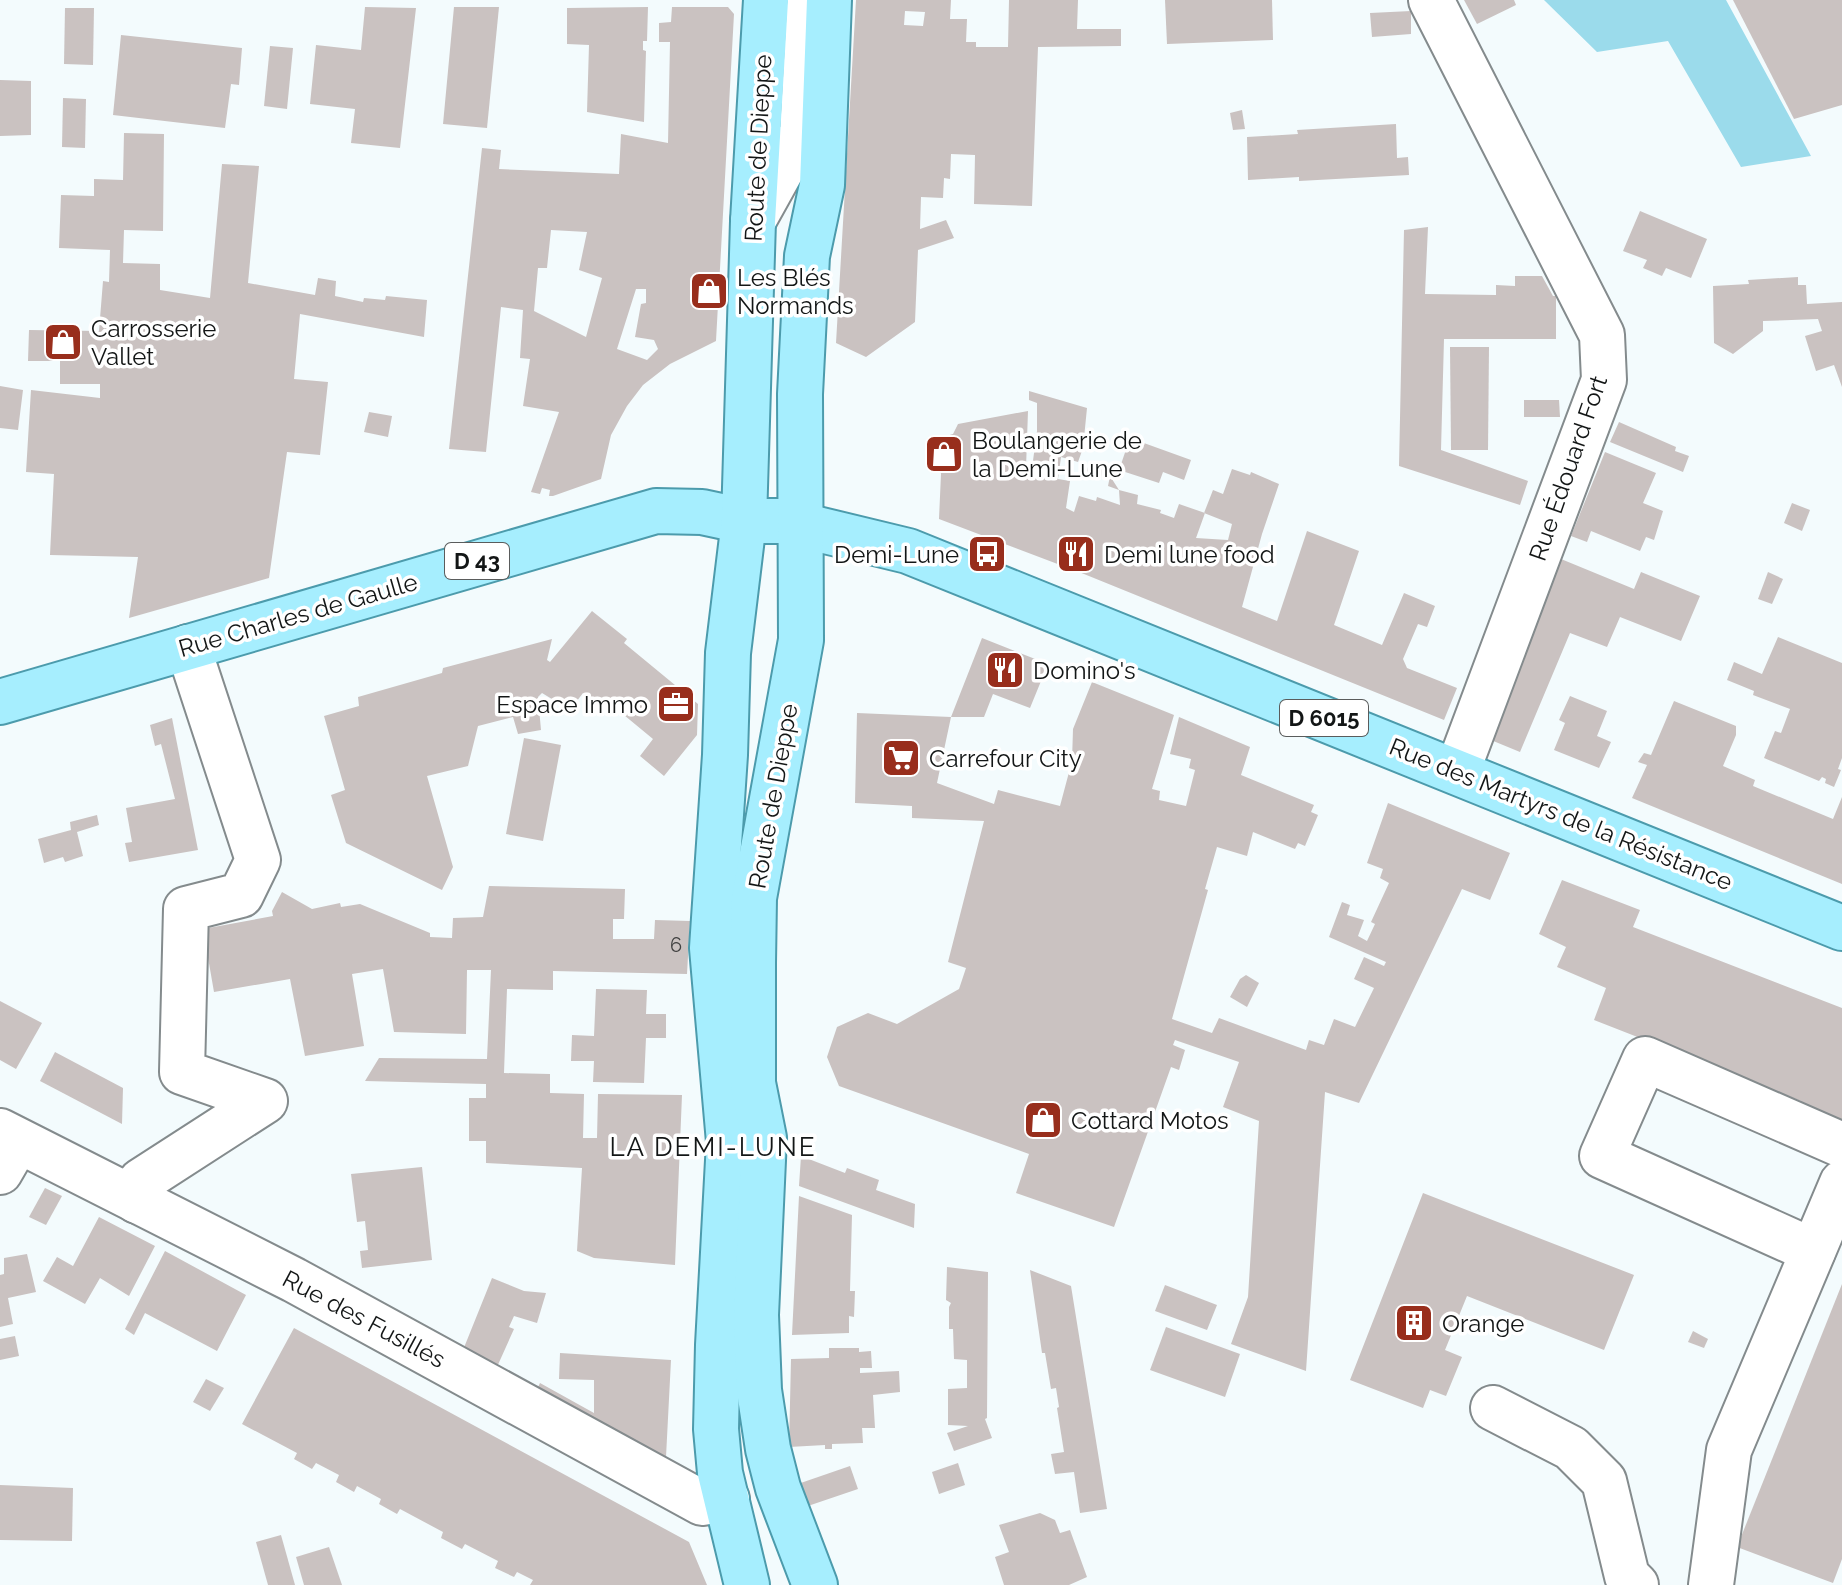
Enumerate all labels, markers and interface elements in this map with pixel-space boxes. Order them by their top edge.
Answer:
street label: Route de Dieppe [739,54,777,242]
place label: Les Blés Normands [737,263,854,320]
shop icon: Les Blés Normands [688,270,730,312]
place label: Carrosserie Vallet [91,314,216,371]
shop icon: Carrosserie Vallet [42,321,84,363]
street label: Rue Édouard Fort [1523,372,1613,564]
place label: Boulangerie de la Demi-Lune [972,426,1142,483]
shop icon: Boulangerie de la Demi-Lune [923,433,965,475]
bus stop icon: Demi-Lune [966,533,1008,575]
restaurant icon: Demi lune food [1055,533,1097,575]
place label: Demi-Lune [834,540,959,569]
place label: Demi lune food [1104,540,1275,569]
road number: D 43 [445,543,509,579]
street label: Rue Charles de Gaulle [175,567,421,663]
restaurant icon: Domino's [984,649,1026,691]
place label: Domino's [1033,656,1136,685]
office icon: Espace Immo [655,683,697,725]
place label: Espace Immo [496,690,648,719]
road number: D 6015 [1280,700,1368,736]
street label: Route de Dieppe [742,701,804,891]
street label: Rue des Martyrs de la Résistance [1385,732,1737,896]
supermarket icon: Carrefour City [880,737,922,779]
place label: Carrefour City [929,744,1082,773]
house number: 6 [670,933,682,957]
shop icon: Cottard Motos [1022,1099,1064,1141]
place label: Cottard Motos [1071,1106,1229,1135]
district label: LA DEMI-LUNE [609,1132,817,1162]
street label: Rue des Fusillés [278,1264,450,1374]
building icon: Orange [1393,1302,1435,1344]
place label: Orange [1442,1309,1524,1338]

